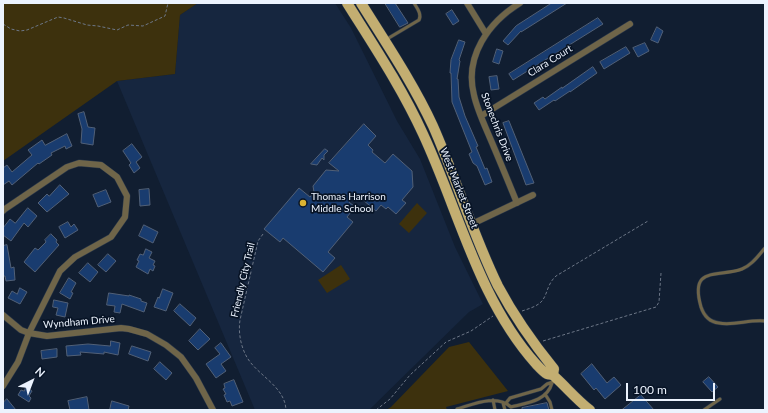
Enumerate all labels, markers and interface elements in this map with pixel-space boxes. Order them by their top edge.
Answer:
street label: Clara Court [526,43,574,79]
street label: Stonechris Drive [478,91,516,163]
street label: West Market Street [437,146,481,230]
place label: Thomas Harrison Middle School [311,191,386,214]
marker: Thomas Harrison Middle School [298,198,308,208]
street label: Friendly City Trail [229,241,257,319]
street label: Wyndham Drive [43,313,115,331]
north arrow [12,361,52,401]
text: N [33,364,48,379]
scale bar [628,375,717,401]
text: 100 m [633,382,667,397]

